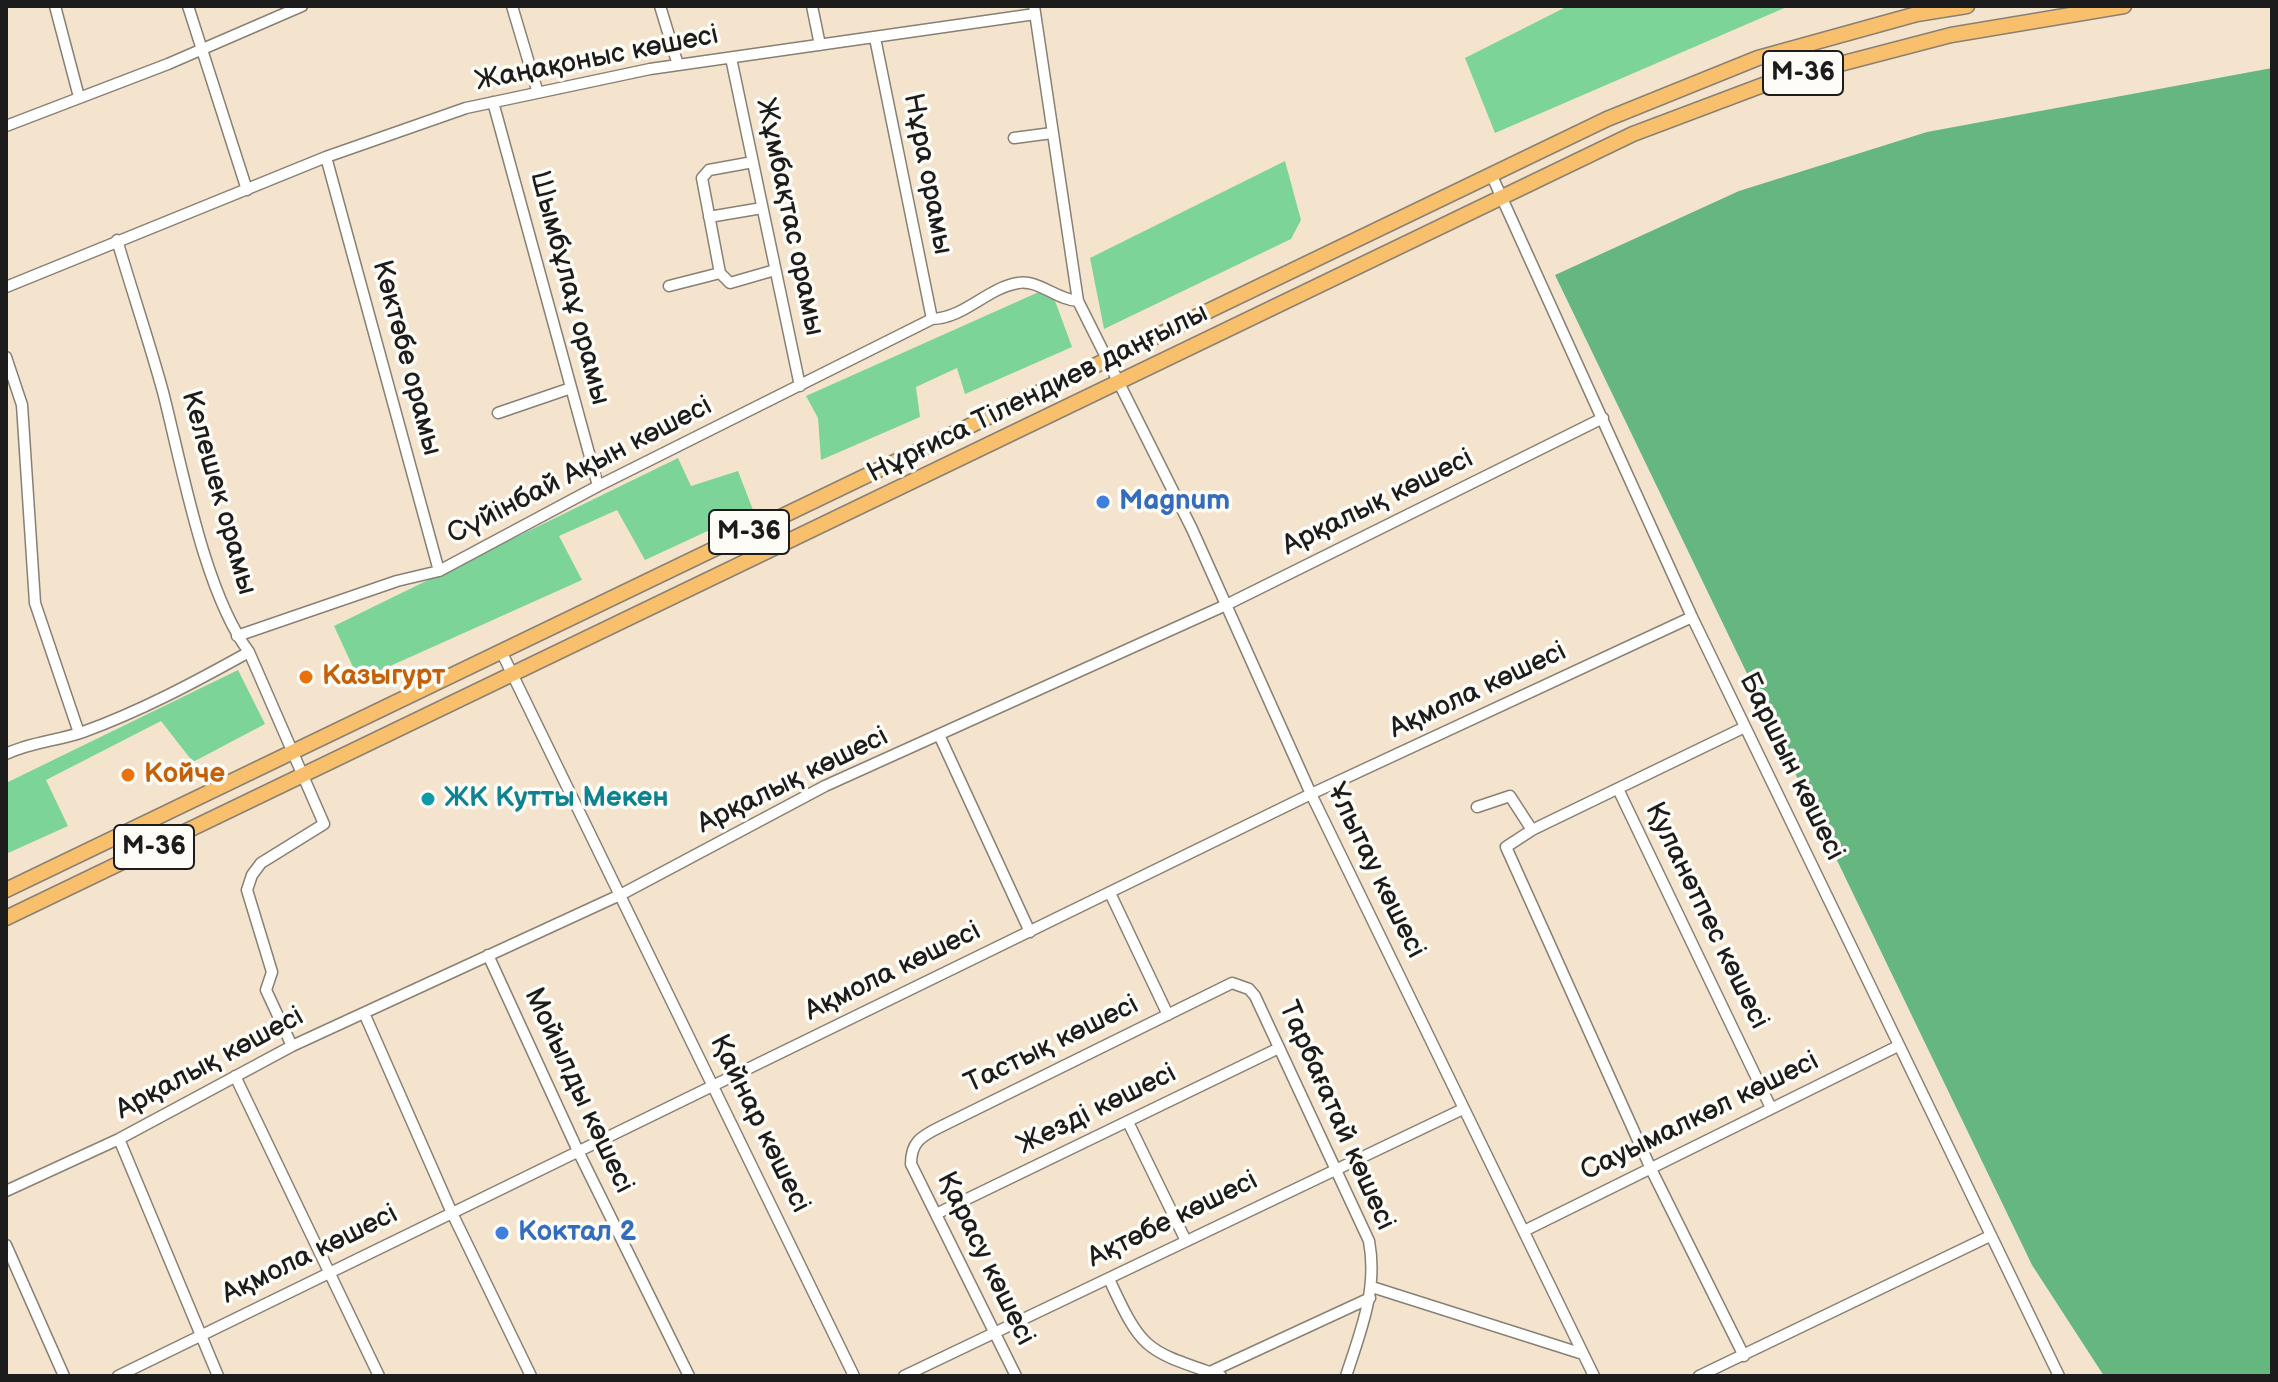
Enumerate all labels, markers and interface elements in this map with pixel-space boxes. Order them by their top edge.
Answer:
street label: Жаңақоныс көшесі [473,19,721,99]
road number: M-36 [1763,51,1843,95]
street label: Нұра орамы [895,91,959,257]
street label: Жұмбақтас орамы [747,95,831,339]
street label: Шымбұлаұ орамы [522,167,616,409]
street label: Көктөбе орамы [364,257,448,459]
street label: Нұрғиса Тілендиев даңғылы [862,297,1214,491]
street label: Келешек орамы [173,387,263,599]
street label: Сүйінбай Ақын көшесі [442,390,718,552]
street label: Арқалық көшесі [1277,442,1479,564]
place label: Magnum [1119,485,1230,519]
marker: Magnum [1094,493,1112,511]
road number: M-36 [709,510,789,554]
street label: Ақмола көшесі [1384,635,1572,747]
place label: Казыгурт [322,660,445,694]
marker: Казыгурт [297,668,315,686]
street label: Баршын көшесі [1731,668,1851,866]
street label: Арқалық көшесі [692,720,894,842]
place label: Койче [144,758,225,792]
marker: Койче [119,766,137,784]
street label: Ұлытау көшесі [1318,778,1432,964]
place label: ЖК Кутты Мекен [444,782,668,816]
marker: ЖК Кутты Мекен [419,790,437,808]
street label: Қуланөтпес көшесі [1637,797,1775,1035]
road number: M-36 [114,825,194,869]
street label: Ақмола көшесі [800,915,986,1029]
street label: Мойылды көшесі [516,983,640,1199]
street label: Тастық көшесі [960,988,1144,1102]
street label: Тарбағатай көшесі [1270,996,1402,1236]
street label: Арқалық көшесі [110,1000,310,1128]
street label: Қайнар көшесі [701,1030,817,1218]
street label: Сауымалкөл көшесі [1576,1045,1824,1189]
street label: Жезді көшесі [1012,1057,1182,1163]
street label: Ақтөбе көшесі [1082,1164,1264,1276]
street label: Қарасу көшесі [929,1167,1041,1351]
street label: Ақмола көшесі [217,1198,403,1312]
place label: Коктал 2 [518,1216,636,1250]
marker: Коктал 2 [493,1224,511,1242]

